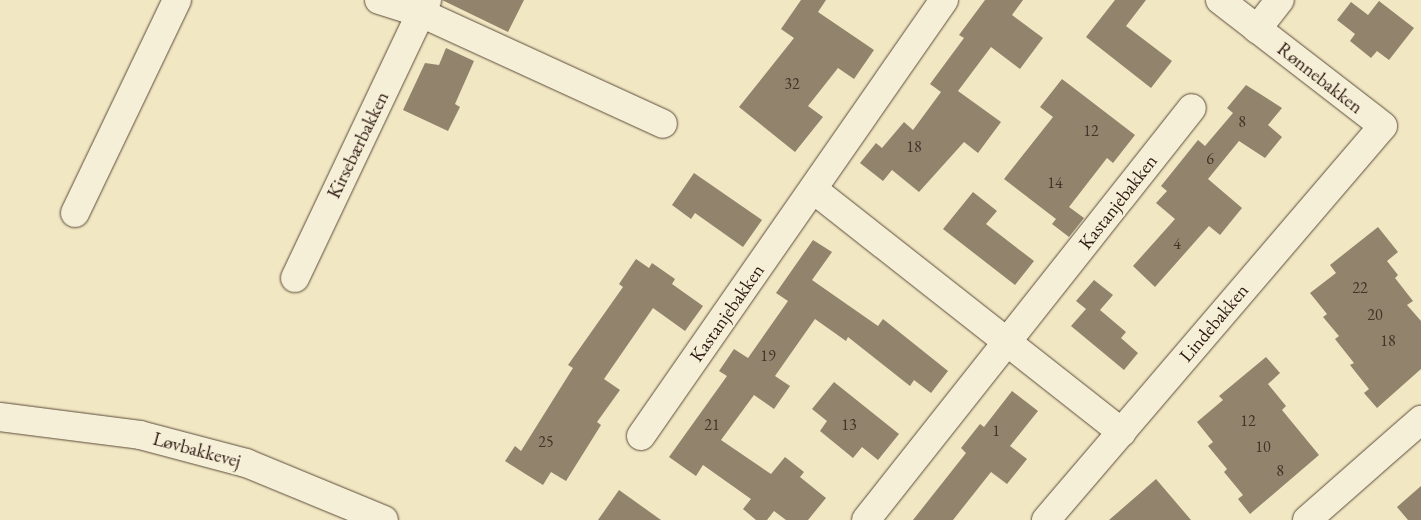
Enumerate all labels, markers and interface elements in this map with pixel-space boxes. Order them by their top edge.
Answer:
street label: Rønnebakken [1273,37,1367,119]
house number: 32 [784,74,800,94]
street label: Kirsebærbakken [322,88,394,202]
house number: 8 [1238,112,1246,132]
house number: 12 [1083,121,1099,141]
house number: 18 [906,137,922,157]
house number: 6 [1206,149,1214,169]
street label: Kastanjebakken [1074,150,1162,254]
house number: 14 [1047,173,1063,193]
house number: 4 [1173,234,1181,254]
street label: Kastanjebakken [685,260,769,366]
house number: 22 [1352,278,1368,298]
street label: Lindebakken [1175,279,1253,367]
house number: 20 [1367,305,1383,325]
house number: 18 [1380,331,1396,351]
house number: 19 [760,346,776,366]
house number: 12 [1240,411,1256,431]
house number: 21 [704,415,720,435]
house number: 13 [841,415,857,435]
house number: 1 [992,421,1000,441]
street label: Løvbakkevej [151,427,243,473]
house number: 25 [538,432,554,452]
house number: 10 [1255,437,1271,457]
house number: 8 [1276,461,1284,481]

